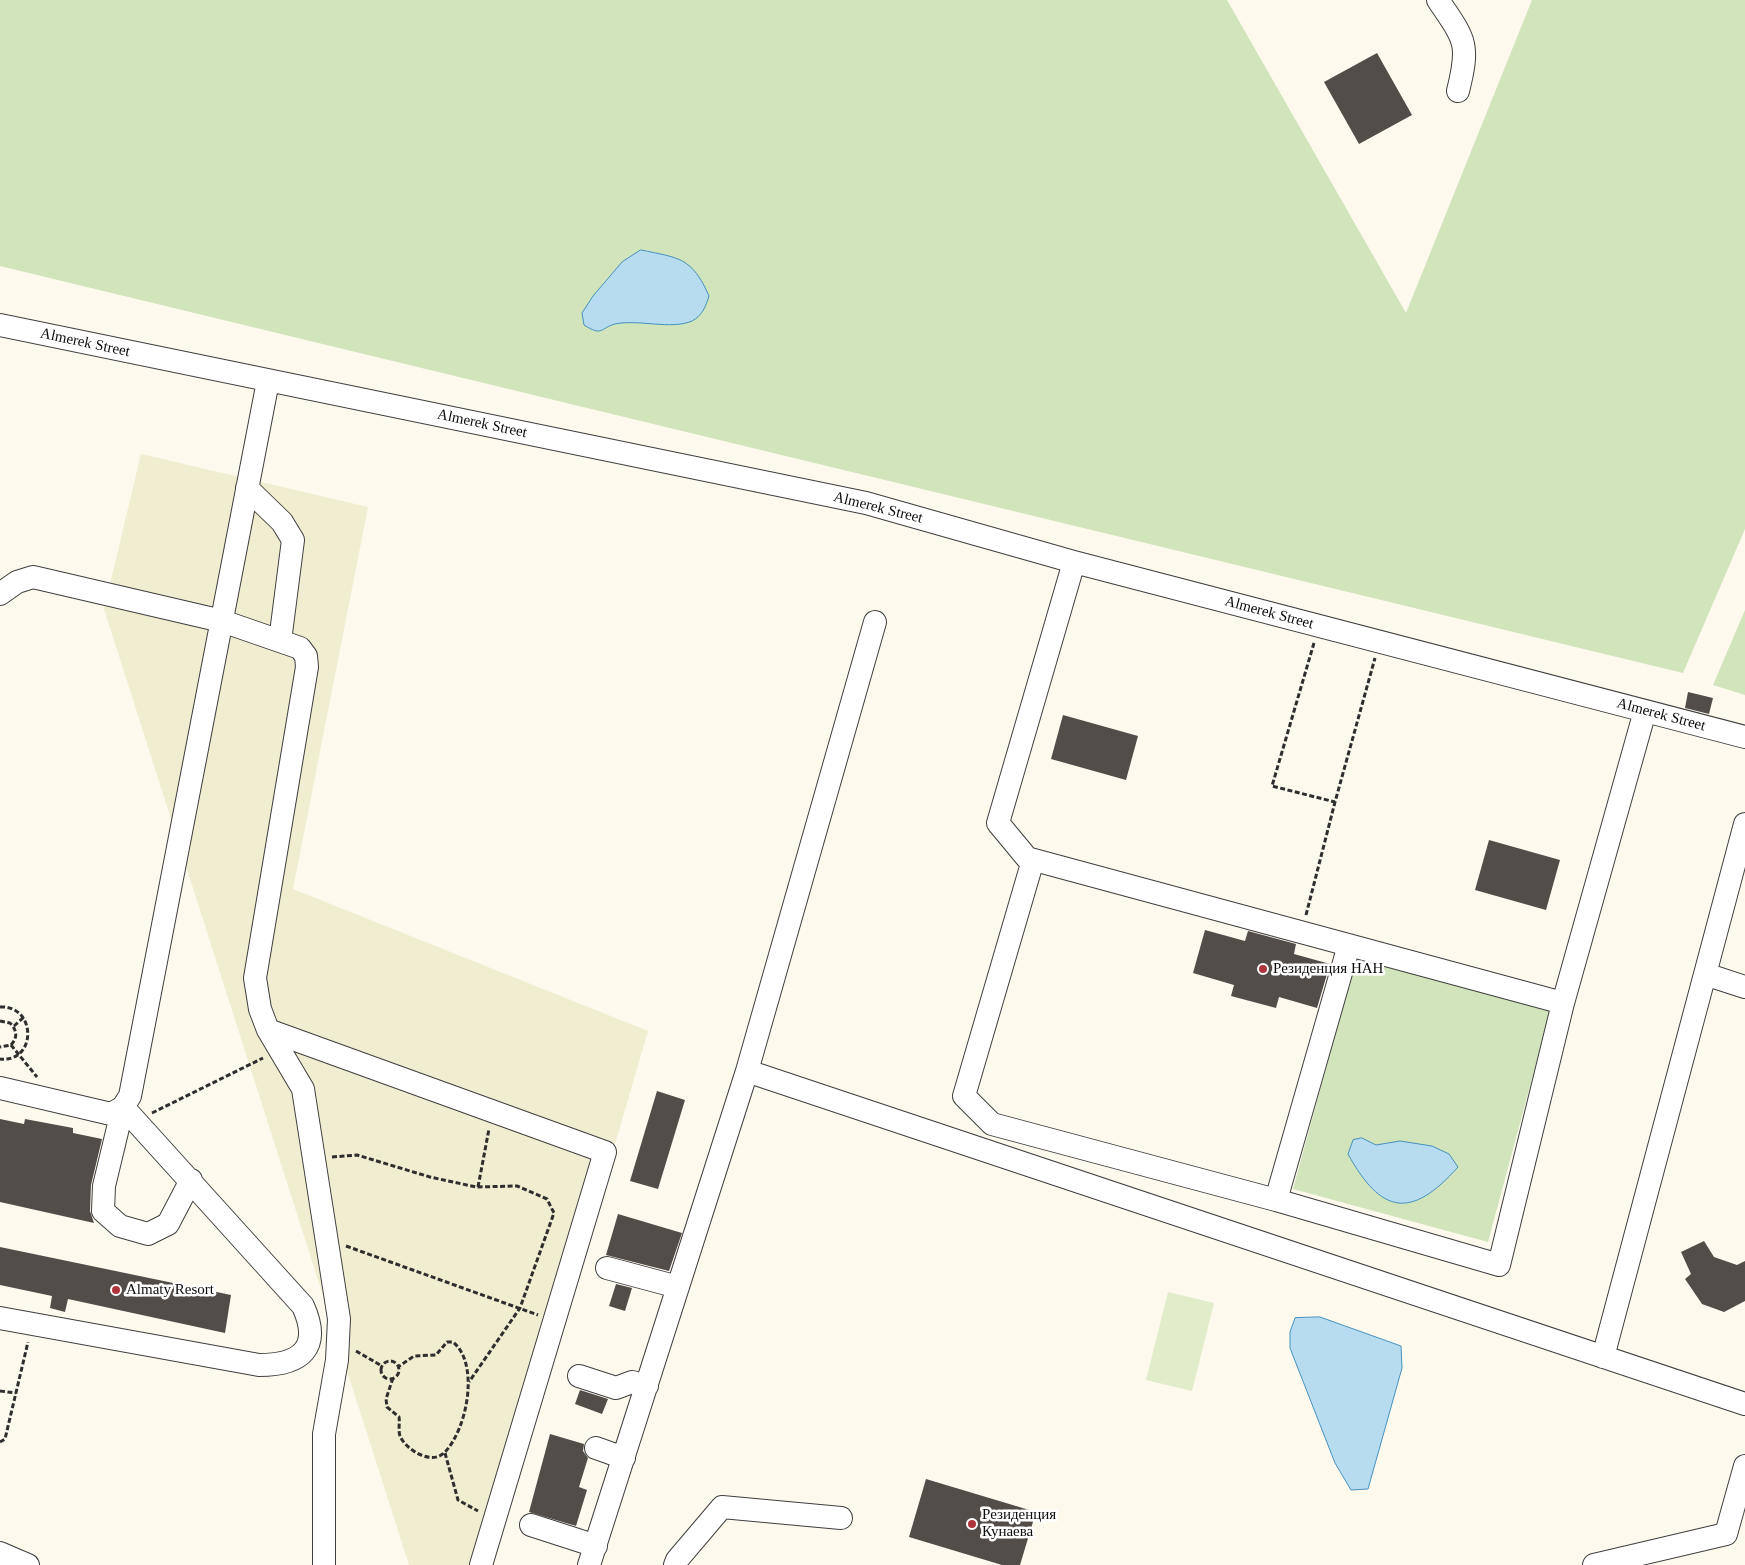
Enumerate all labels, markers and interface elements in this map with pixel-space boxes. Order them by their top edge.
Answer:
street label: Almerek Street [39,325,131,361]
street label: Almerek Street [436,406,528,442]
street label: Almerek Street [832,488,924,528]
street label: Almerek Street [1223,593,1315,633]
street label: Almerek Street [1615,695,1707,735]
place label: Резиденция НАН [1273,960,1383,978]
marker: Резиденция НАН [1257,963,1269,975]
place label: Almaty Resort [126,1281,214,1299]
marker: Almaty Resort [110,1284,122,1296]
place label: Резиденция Кунаева [982,1506,1056,1541]
marker: Резиденция Кунаева [966,1518,978,1530]

